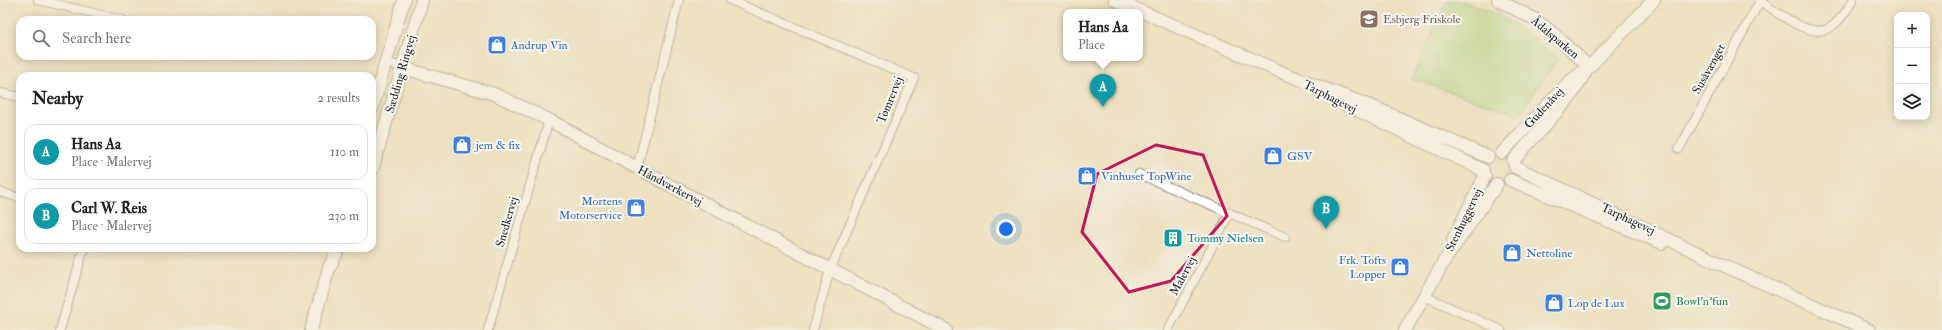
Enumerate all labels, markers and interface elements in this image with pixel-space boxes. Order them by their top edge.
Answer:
school or university icon: Esbjerg Friskole [1358,8,1380,30]
popup [1063,9,1143,61]
place label: Esbjerg Friskole [1383,12,1461,27]
map controls [1894,12,1930,120]
button: + [1894,12,1930,48]
street label: Ådalsparken [1527,13,1582,62]
search box [16,16,376,60]
text: Hans Aa [1078,18,1128,37]
icon: search [30,27,52,49]
text: Search here [62,29,131,48]
street label: Sædding Ringvej [383,33,419,115]
shop icon: Andrup Vin [486,34,508,56]
text: Place [1078,37,1105,53]
place label: Andrup Vin [510,38,568,53]
street label: Susåvænget [1689,41,1729,97]
button: − [1894,48,1930,84]
street label: Tømrervej [874,74,906,126]
pin: A [1090,74,1116,107]
street label: Tarphagevej [1301,77,1359,117]
street label: Gudenåvej [1521,84,1567,132]
button: layers [1894,84,1930,120]
text: Nearby [32,88,83,109]
text: 2 results [317,90,360,106]
shop icon: jem & fix [451,134,473,156]
text: Hans Aa [71,135,121,154]
place label: jem & fix [474,138,521,153]
text: A [42,144,50,160]
text: 110 m [330,144,359,160]
shop icon: GSV [1262,145,1284,167]
place label: GSV [1287,149,1313,164]
text: Place · Malervej [71,154,151,170]
street label: Håndværkervej [635,163,705,209]
shop icon: Vinhuset TopWine [1076,165,1098,187]
place label: Vinhuset TopWine [1101,169,1192,184]
street label: Stenhuggervej [1442,186,1486,254]
place label: Mortens Motorservice [559,194,622,223]
street label: Snedkervej [493,195,521,249]
pin: B [1313,196,1339,229]
shop icon: Mortens Motorservice [625,197,647,219]
text: Carl W. Reis [71,199,147,218]
street label: Tarphagevej [1599,200,1657,238]
text: B [42,208,50,224]
text: 230 m [328,208,359,224]
text: Place · Malervej [71,218,151,234]
your location [996,219,1016,239]
building icon: Tommy Nielsen [1162,227,1184,249]
place label: Tommy Nielsen [1187,231,1264,246]
shop icon: Nettoline [1501,242,1523,264]
place label: Nettoline [1526,246,1572,261]
place label: Frk. Tofts Lopper [1339,253,1387,282]
street label: Malervej [1167,254,1199,298]
shop icon: Frk. Tofts Lopper [1389,256,1411,278]
sports icon: Bowl'n'fun [1651,290,1673,312]
shop icon: Lop de Lux [1543,292,1565,314]
place label: Bowl'n'fun [1676,294,1728,309]
place label: Lop de Lux [1568,296,1625,311]

